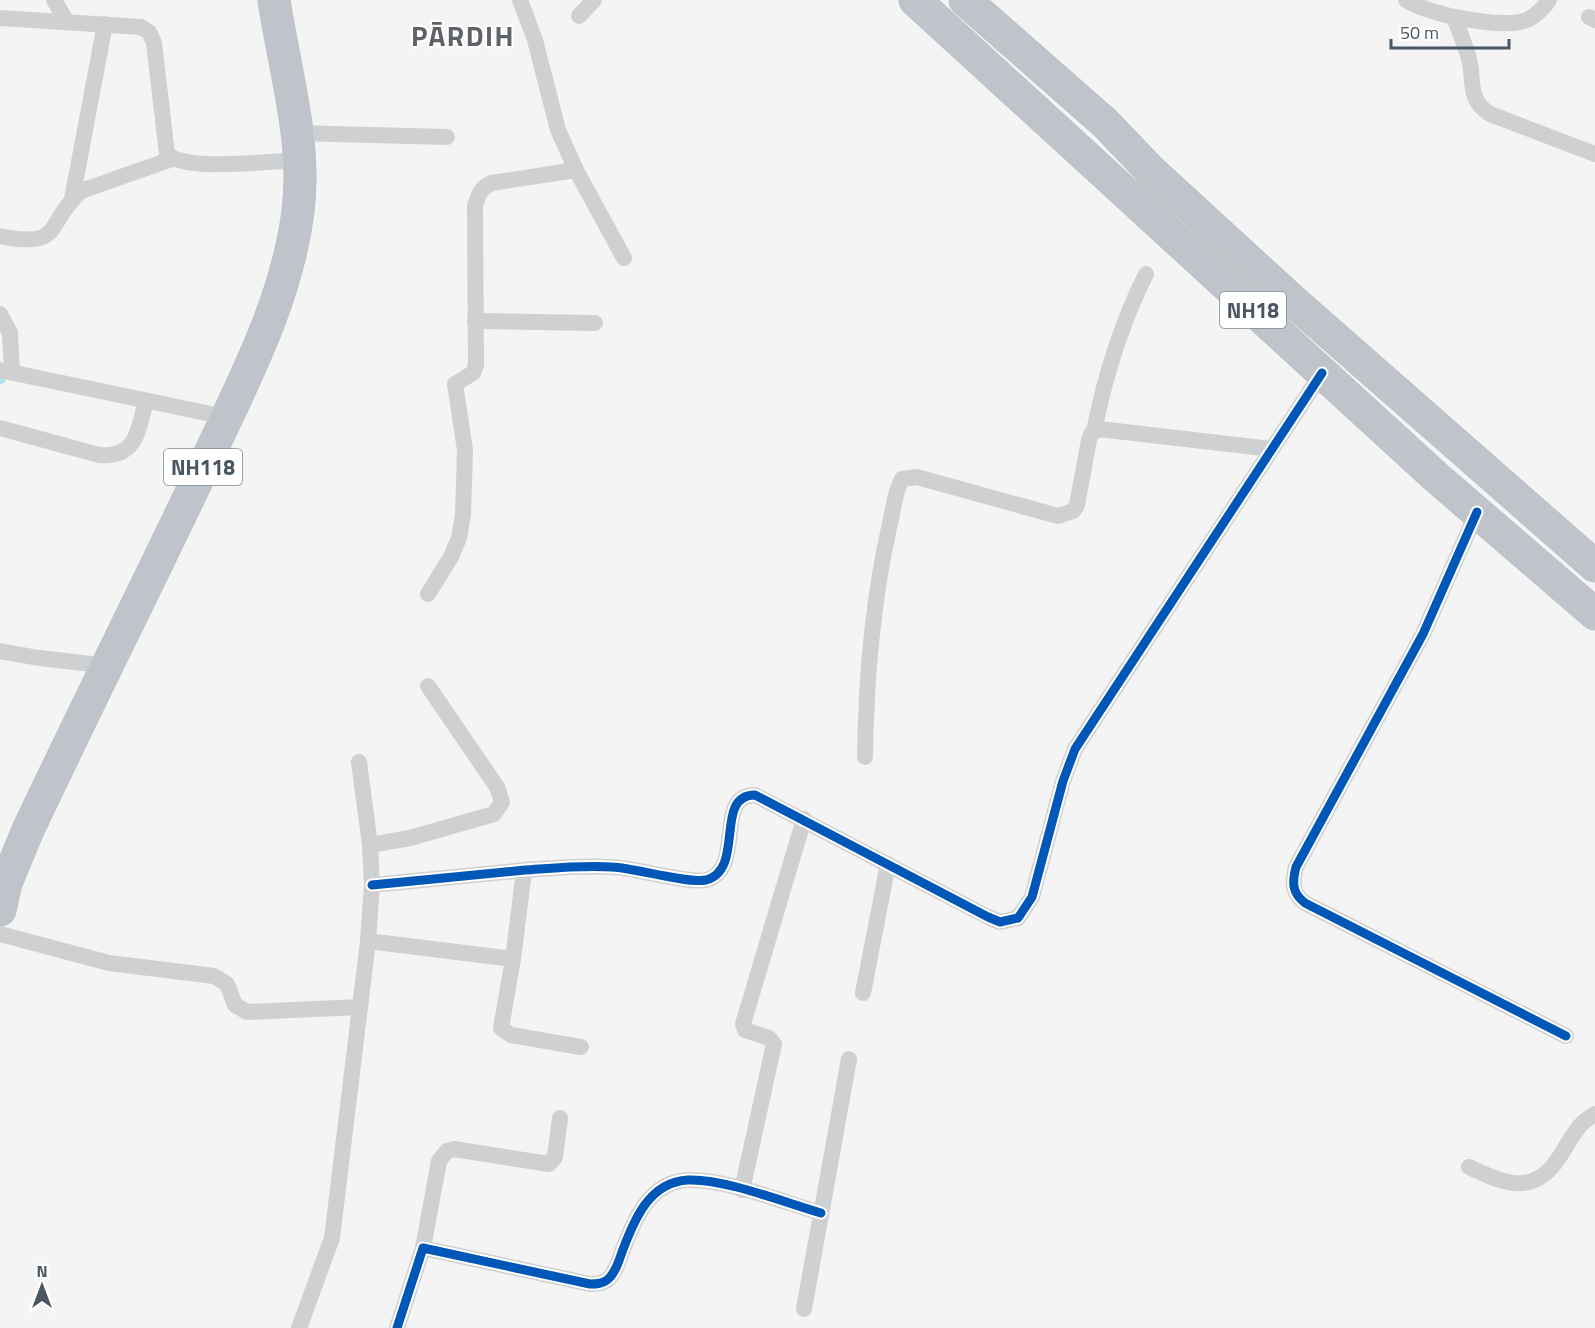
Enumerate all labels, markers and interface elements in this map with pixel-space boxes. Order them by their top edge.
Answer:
scale bar [1391,12,1510,50]
district label: PĀRDIH [411,14,515,57]
text: 50 m [1400,19,1439,46]
road number: NH18 [1220,292,1286,328]
road number: NH118 [164,449,242,485]
north arrow [12,1256,72,1316]
text: N [36,1259,48,1283]

